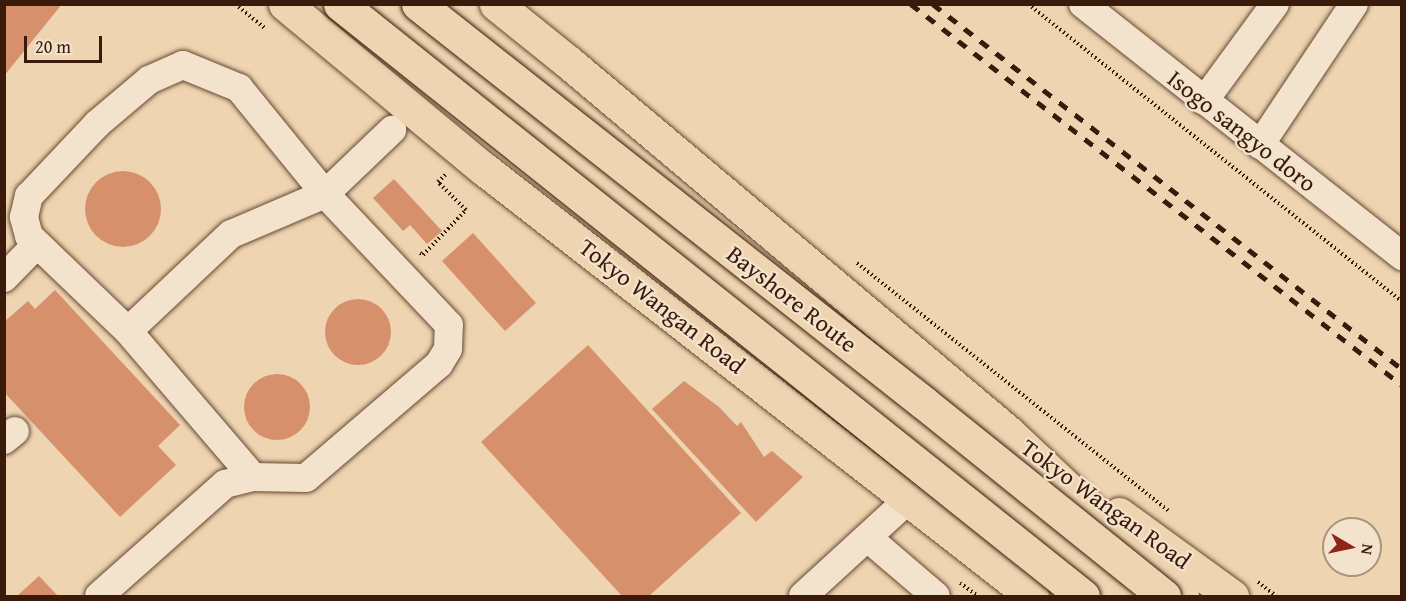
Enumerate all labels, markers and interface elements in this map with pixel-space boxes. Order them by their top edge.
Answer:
scale bar [27,24,105,62]
text: 20 m [35,33,71,60]
street label: Isogo sangyo doro [1162,64,1322,198]
street label: Tokyo Wangan Road [573,232,751,380]
street label: Bayshore Route [721,239,863,359]
street label: Tokyo Wangan Road [1016,433,1196,575]
north arrow [1322,517,1382,577]
text: N [1355,542,1380,557]

